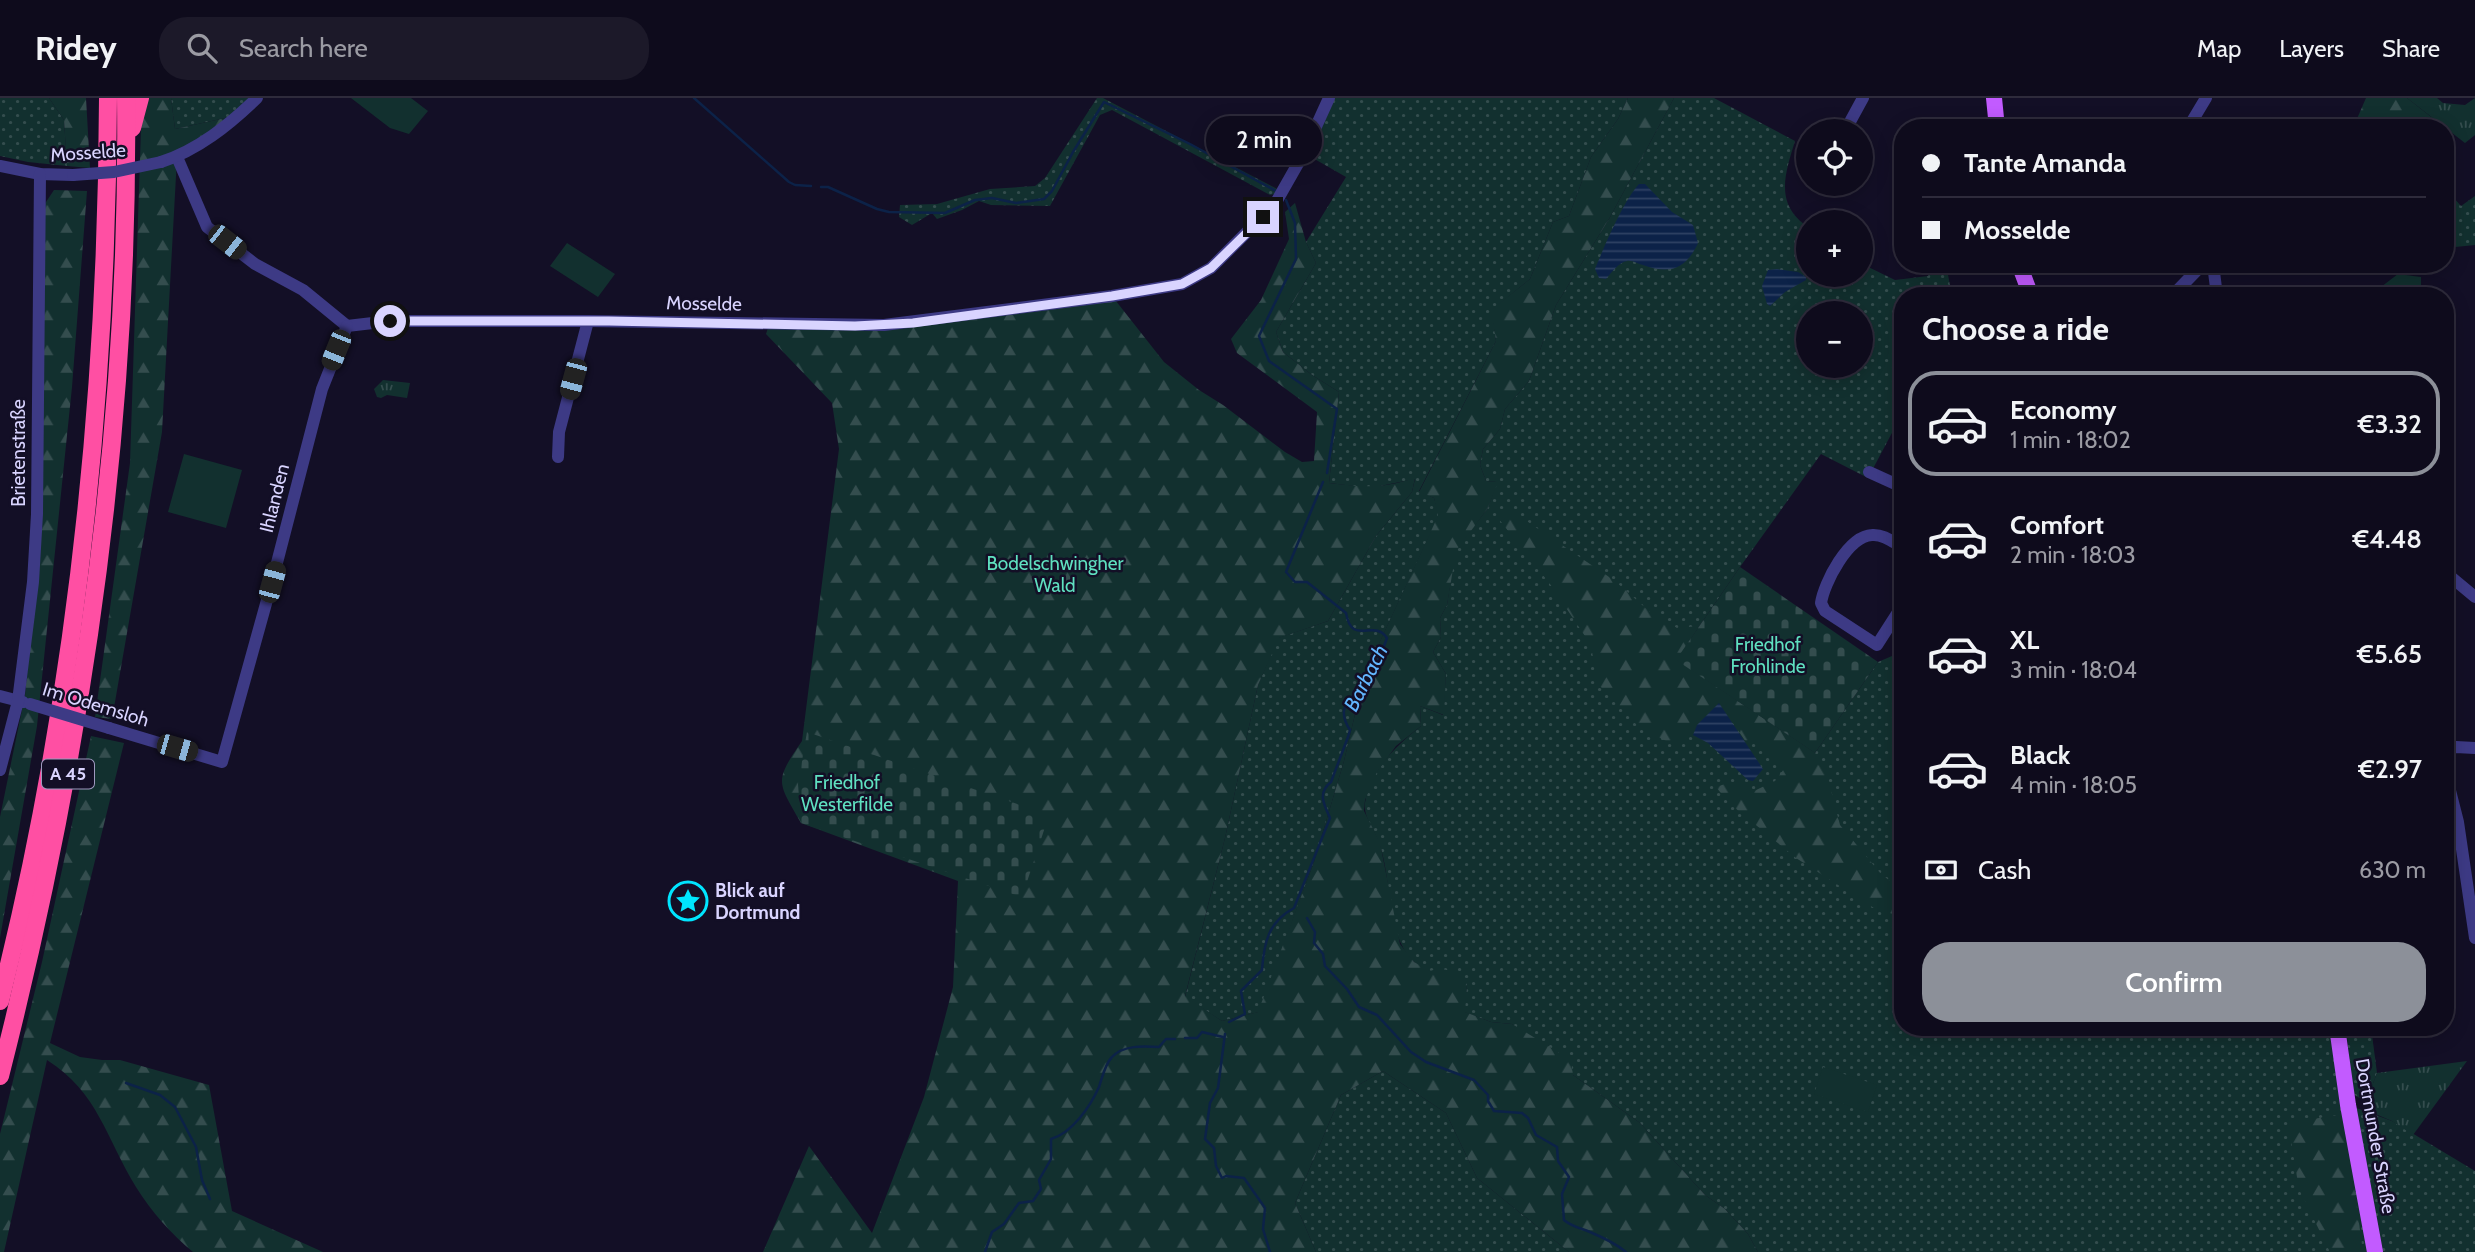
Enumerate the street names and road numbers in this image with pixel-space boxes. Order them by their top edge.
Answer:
street label: Mosselde [49,138,127,167]
street label: Mosselde [666,291,742,316]
street label: Brietenstraße [7,399,30,507]
street label: Ihlanden [255,461,294,535]
street label: Im Odemsloh [40,677,152,732]
road number: A 45 [42,760,94,788]
street label: Dortmunder Straße [2351,1057,2401,1216]

